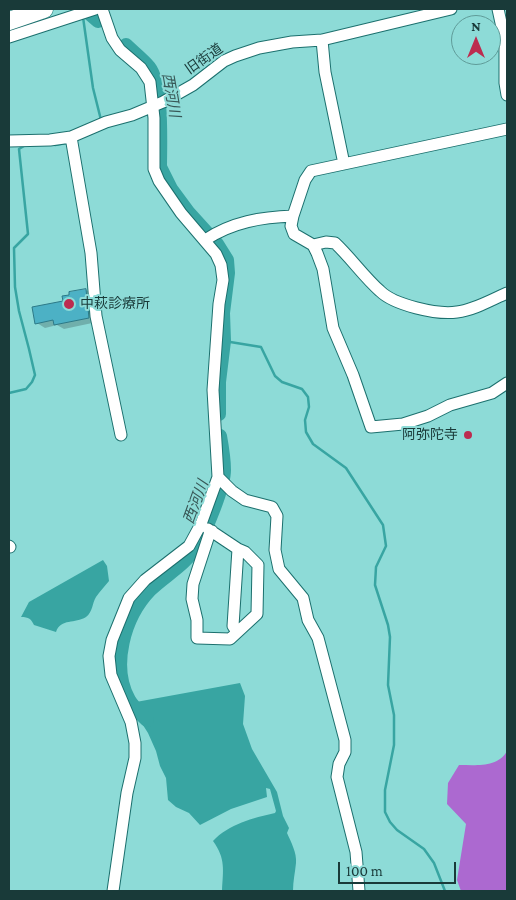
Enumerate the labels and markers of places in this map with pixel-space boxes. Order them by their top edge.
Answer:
place label: 中萩診療所 [80,296,150,312]
marker: 中萩診療所 [62,297,76,311]
place label: 阿弥陀寺 [402,427,458,443]
marker: 阿弥陀寺 [462,429,474,441]

